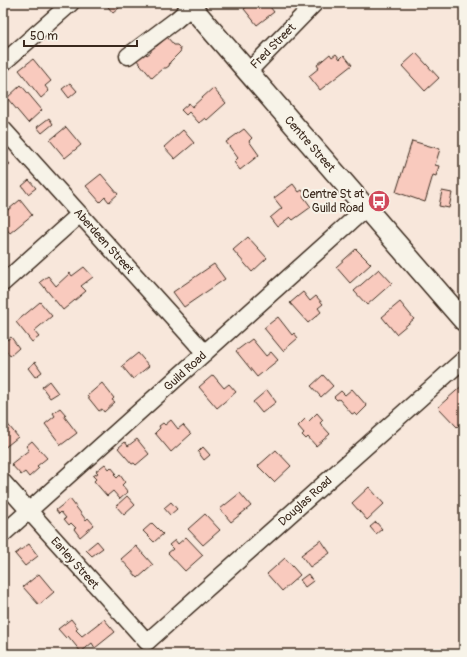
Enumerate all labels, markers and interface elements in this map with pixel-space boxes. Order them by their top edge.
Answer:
street label: Fred Street [247,20,299,72]
scale bar [24,22,137,48]
text: 50 m [30,29,58,44]
street label: Centre Street [281,113,338,176]
place label: Centre St at Guild Road [302,187,364,216]
bus stop icon: Centre St at Guild Road [366,188,392,214]
street label: Aberdeen Street [70,205,137,277]
street label: Guild Road [161,348,210,394]
street label: Douglas Road [275,473,335,529]
street label: Earley Street [47,534,102,593]

